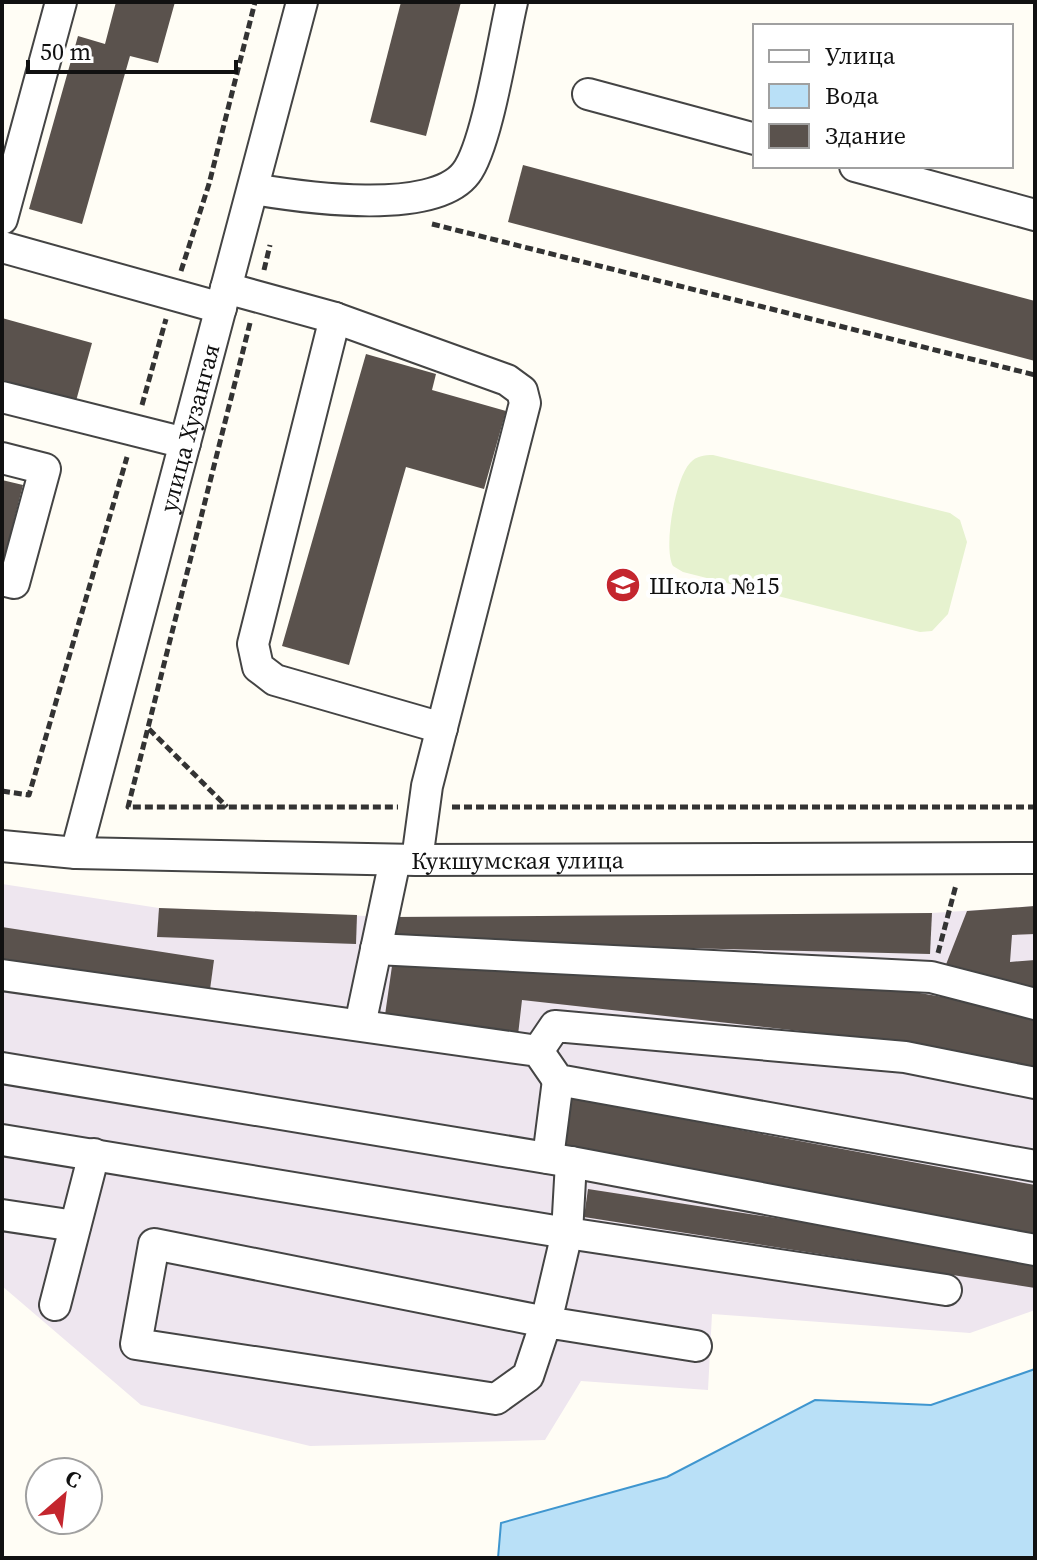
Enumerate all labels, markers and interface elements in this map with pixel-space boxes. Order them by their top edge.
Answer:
scale bar [28,24,236,74]
legend [753,24,1013,168]
text: 50 m [40,35,91,68]
text: Улица [825,39,896,72]
text: Вода [825,79,879,112]
text: Здание [825,119,906,152]
street label: улица Хузангая [151,340,227,516]
school or university icon: Школа №15 [604,566,642,604]
place label: Школа №15 [649,569,779,602]
street label: Кукшумская улица [411,843,625,877]
north arrow [24,1456,104,1536]
text: С [60,1462,87,1495]

